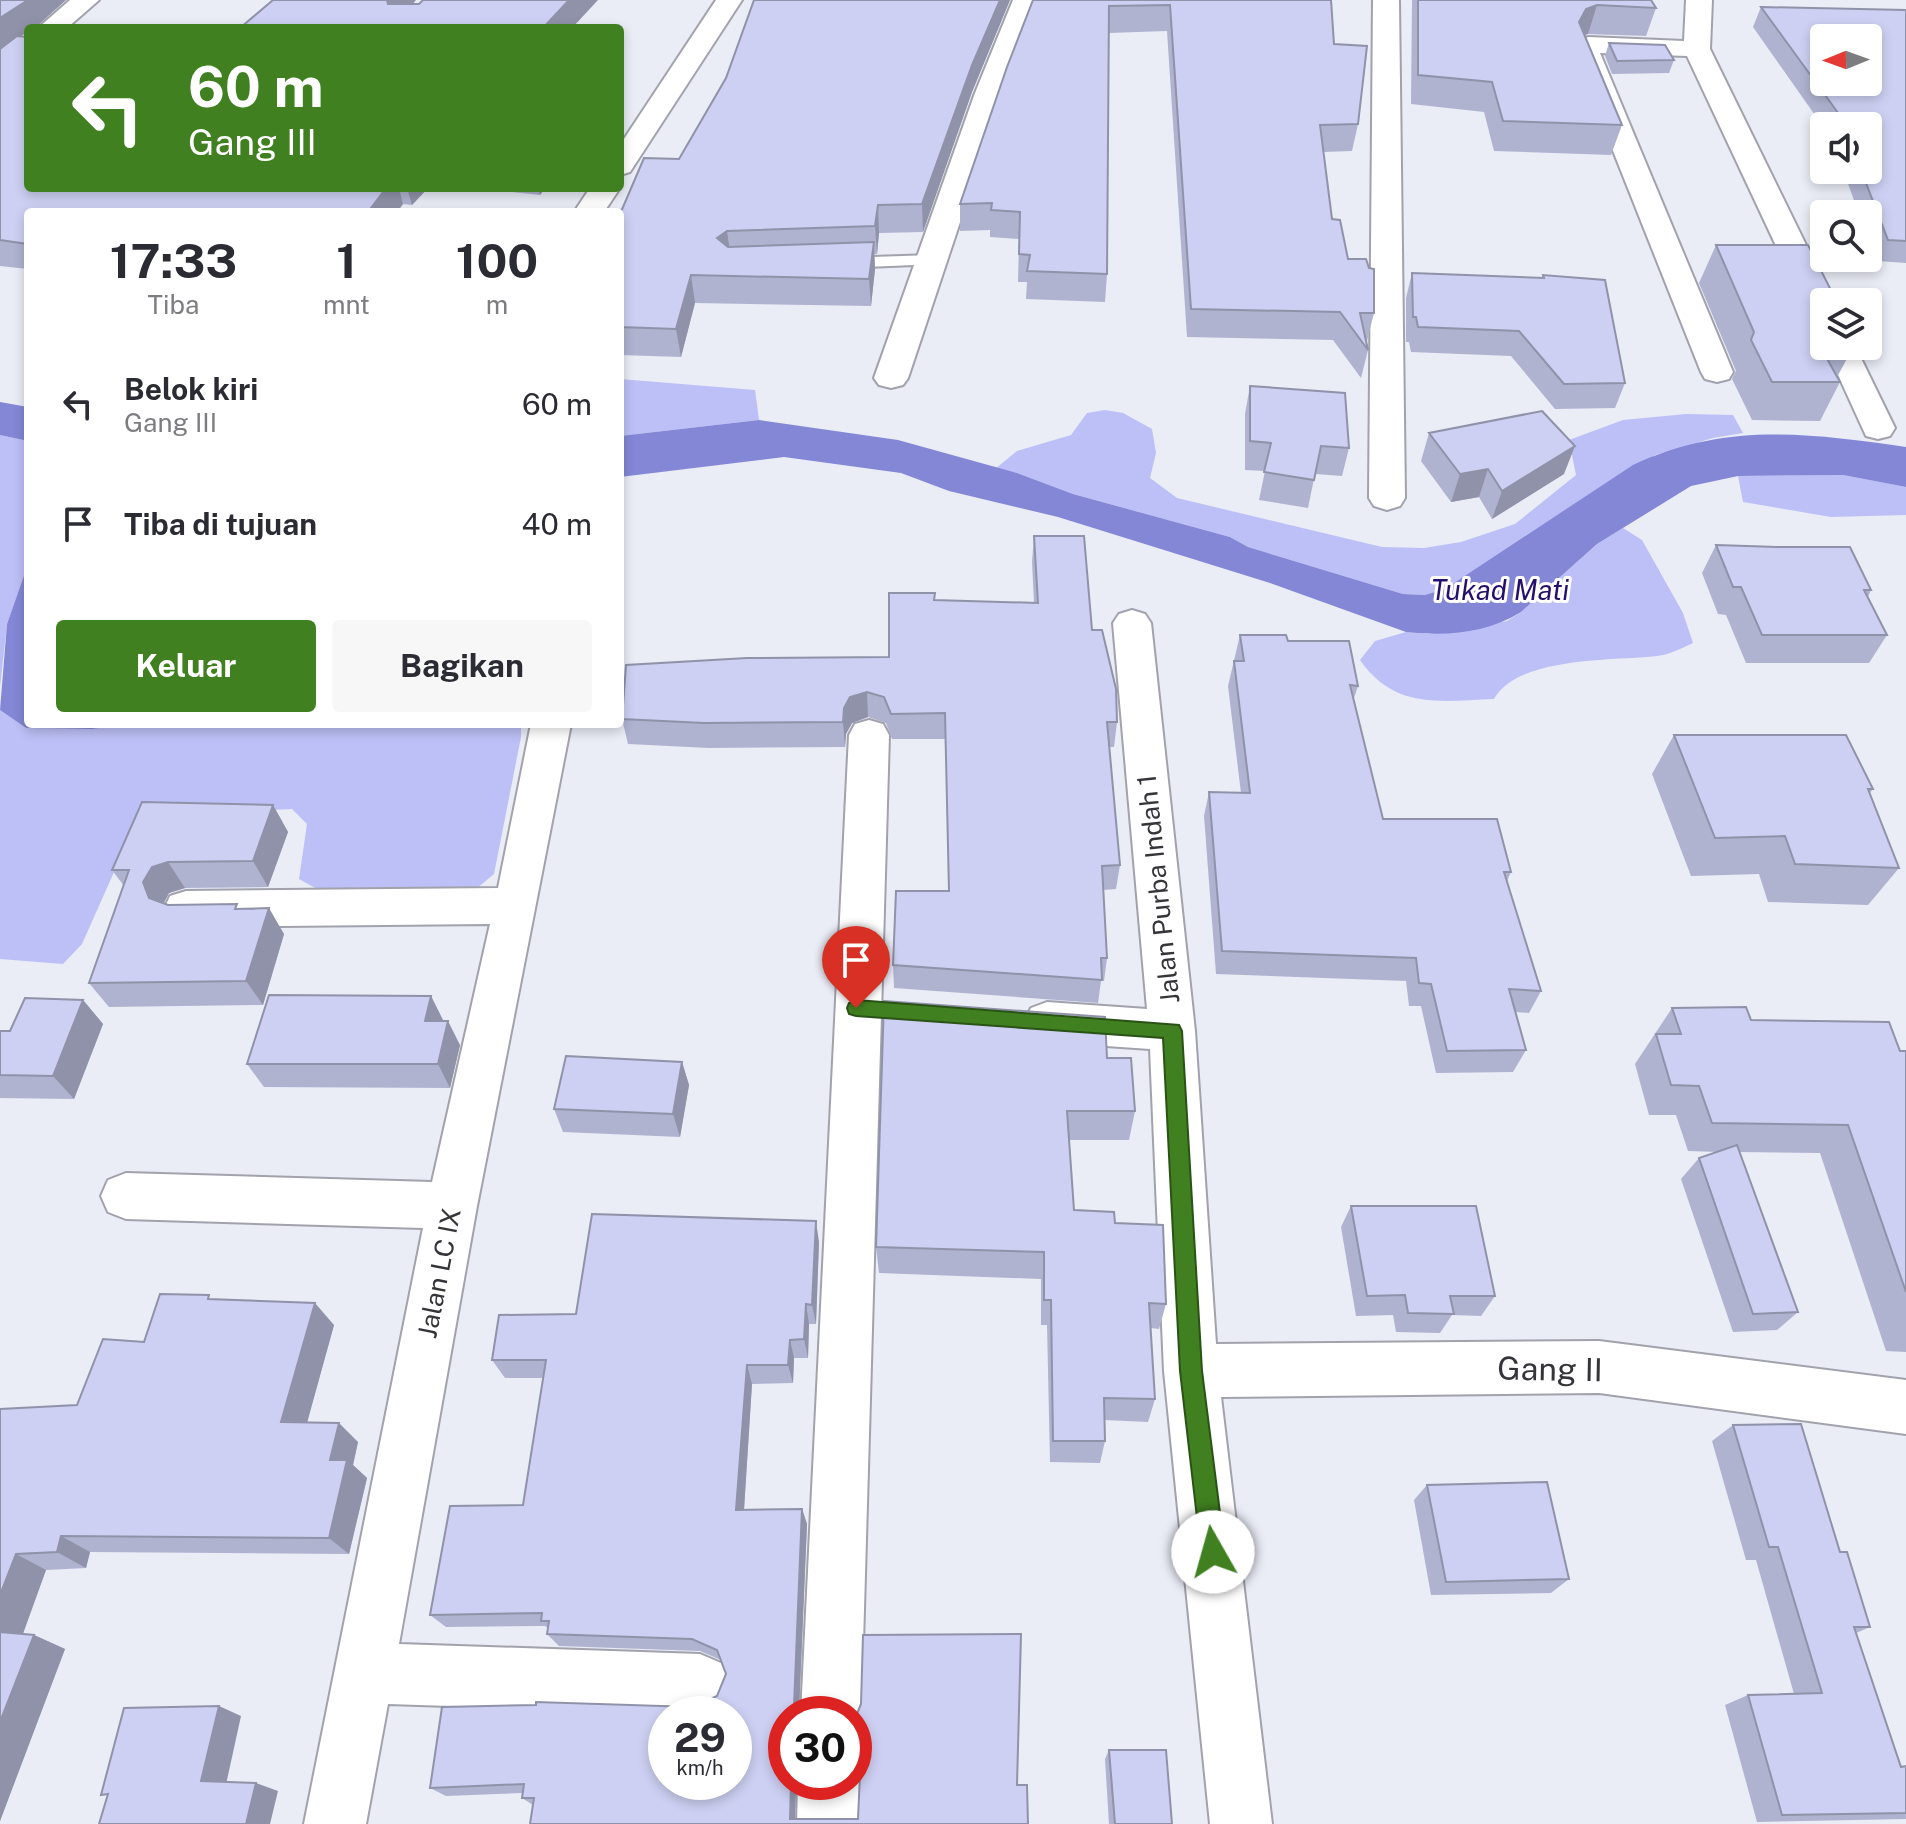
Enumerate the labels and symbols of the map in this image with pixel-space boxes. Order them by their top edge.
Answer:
north arrow [1810,24,1882,96]
water label: Tukad Mati [1431,573,1569,606]
street label: Jalan Purba Indah 1 [1131,773,1185,1005]
pin [822,926,890,1008]
street label: Jalan LC IX [411,1205,467,1341]
street label: Gang II [1497,1350,1603,1388]
position arrow [1171,1510,1255,1594]
speed limit sign: 30 [768,1696,872,1800]

